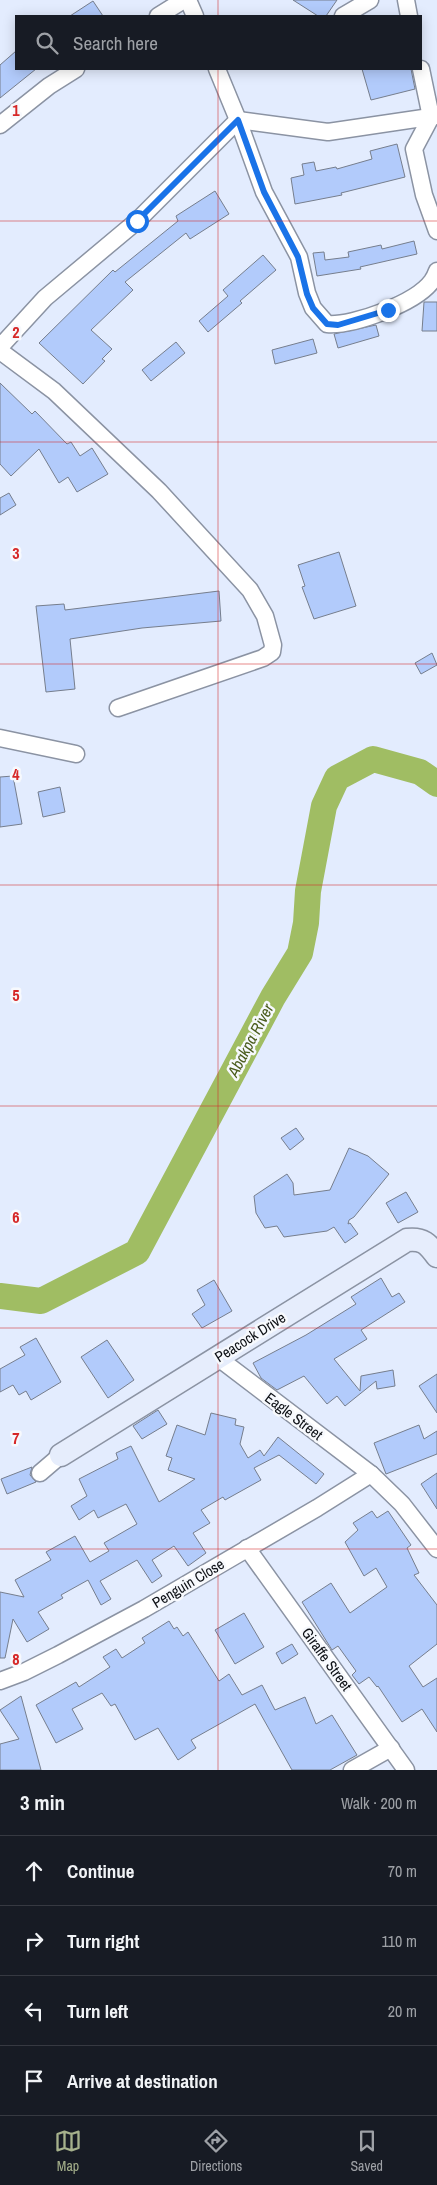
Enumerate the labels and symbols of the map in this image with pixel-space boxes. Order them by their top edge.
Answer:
text: 1 [12,99,20,121]
route start [126,210,149,233]
route end [377,299,400,322]
text: 2 [12,321,20,343]
text: 3 [12,542,20,564]
text: 4 [12,763,20,785]
text: 5 [12,984,20,1006]
water label: Abakpa River [221,999,279,1081]
text: 6 [12,1206,20,1228]
street label: Peacock Drive [211,1307,290,1367]
street label: Eagle Street [261,1387,328,1445]
text: 7 [12,1427,20,1449]
street label: Penguin Close [148,1553,228,1613]
street label: Giraffe Street [297,1623,357,1695]
text: 8 [12,1648,20,1670]

